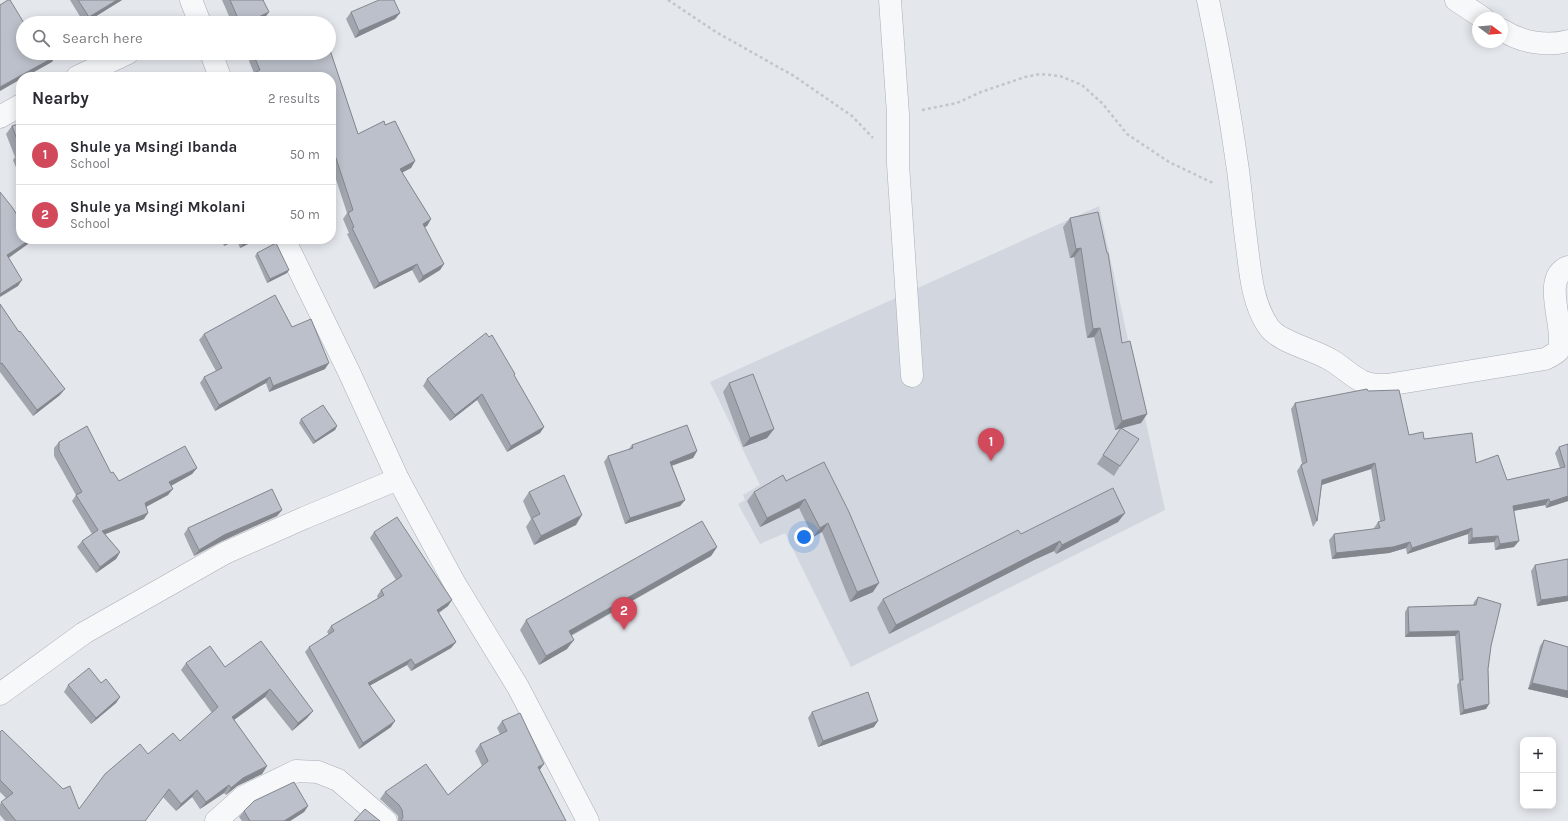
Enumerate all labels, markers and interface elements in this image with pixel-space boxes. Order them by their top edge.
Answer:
north arrow [1472,12,1508,48]
search box [16,16,336,60]
icon: search [30,27,52,49]
text: Search here [62,29,143,47]
text: Nearby [32,88,89,108]
text: 2 results [268,91,320,106]
text: Shule ya Msingi Ibanda [70,138,237,156]
text: 1 [43,147,47,162]
text: 50 m [290,147,320,162]
text: School [70,156,110,171]
text: Shule ya Msingi Mkolani [70,198,246,216]
text: 2 [41,207,49,222]
text: 50 m [290,207,320,222]
text: School [70,216,110,231]
pin: 1 [978,428,1004,461]
your location [794,527,814,547]
pin: 2 [611,597,637,630]
map controls [1520,737,1556,809]
button: + [1520,737,1556,773]
button: − [1520,773,1556,809]

